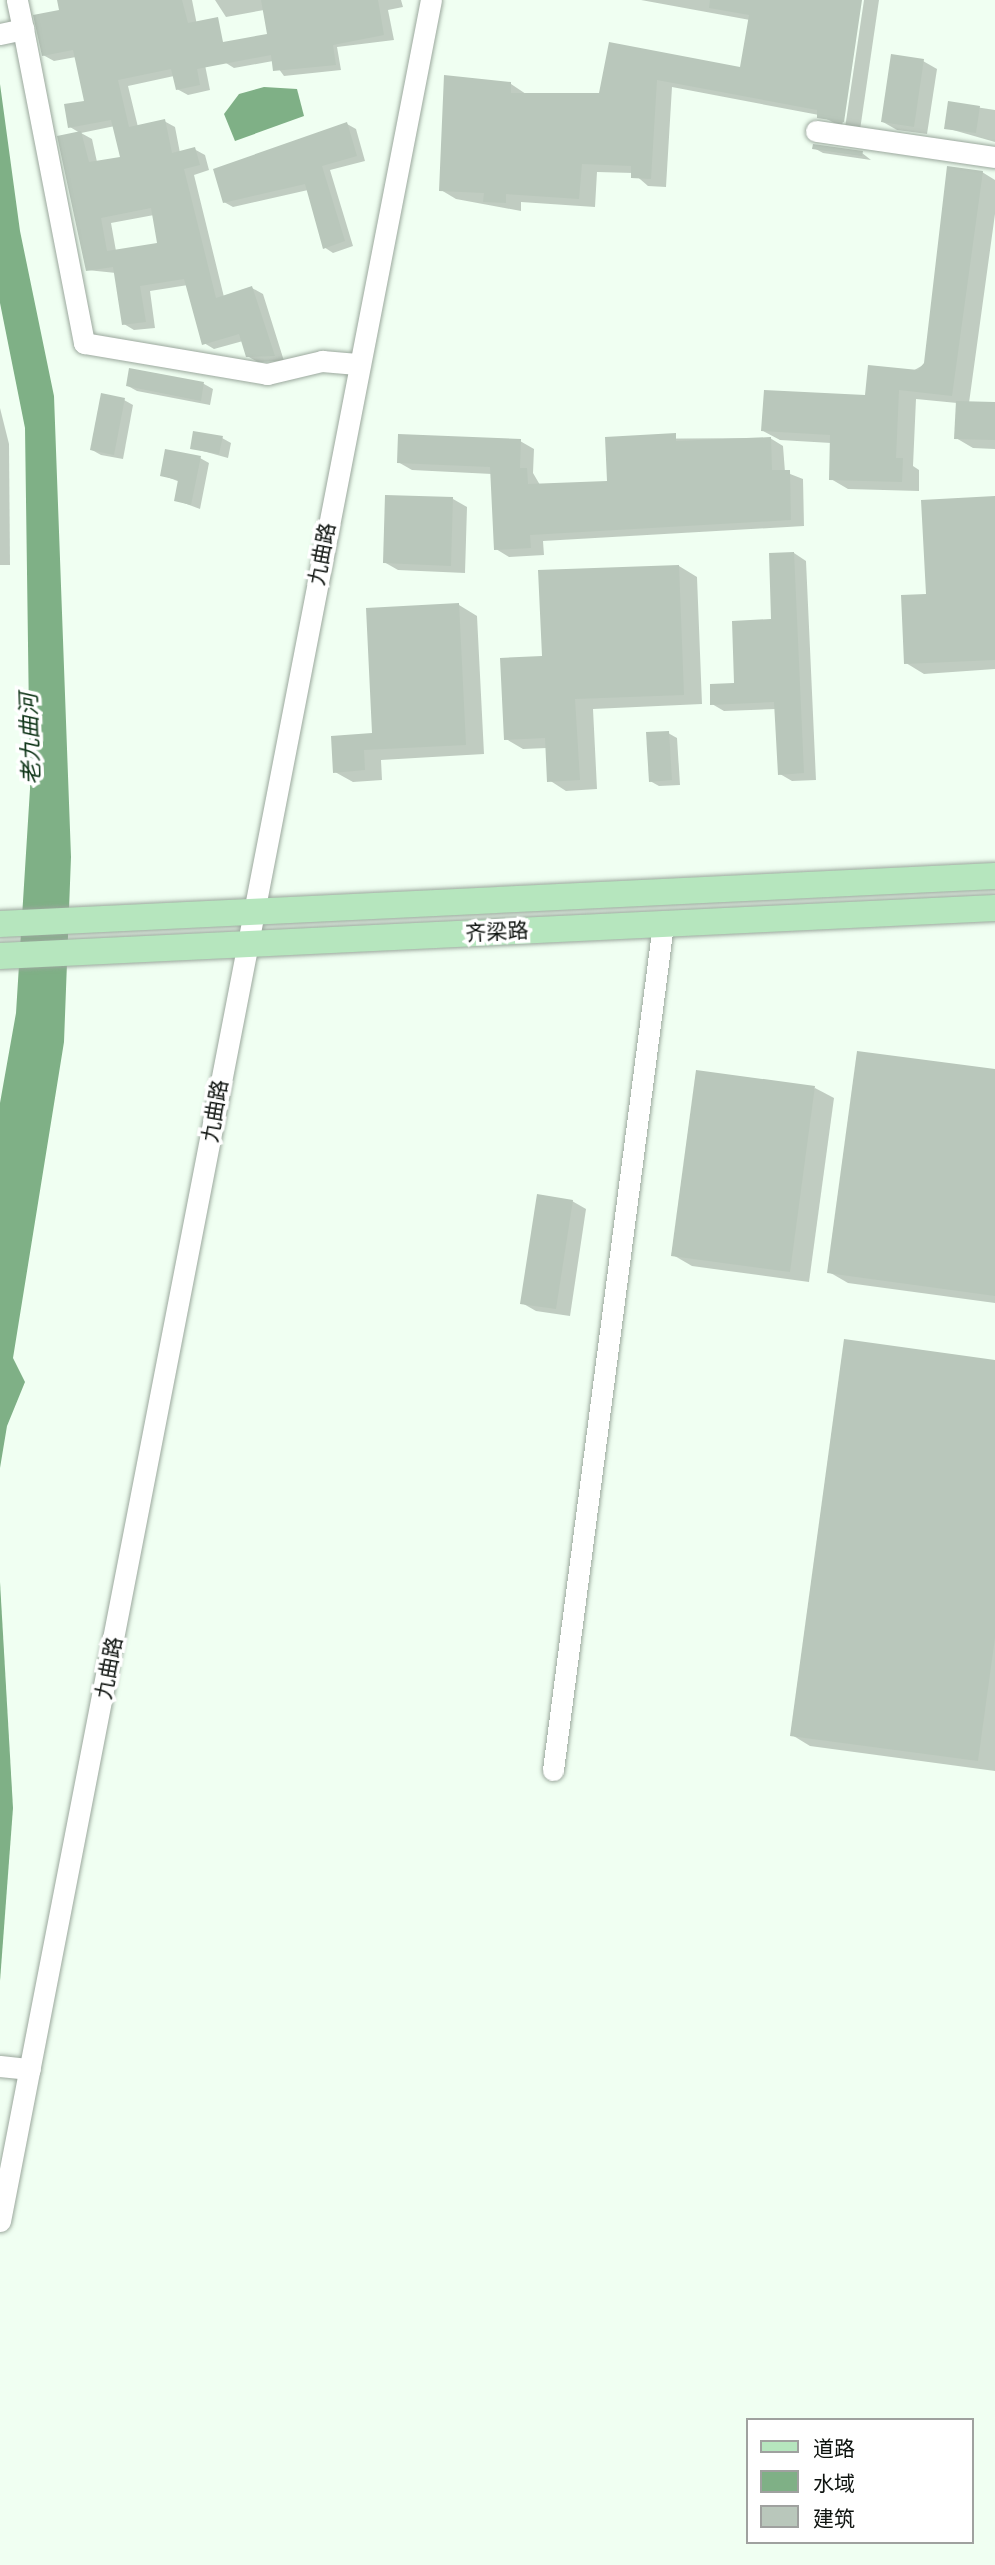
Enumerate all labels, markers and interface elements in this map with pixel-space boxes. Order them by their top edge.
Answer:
street label: 九曲路 [304,521,340,587]
water label: 老九曲河 [15,693,45,785]
street label: 齐梁路 [465,918,529,946]
street label: 九曲路 [197,1078,233,1144]
street label: 九曲路 [91,1635,127,1701]
legend [746,2418,974,2544]
text: 道路 [813,2436,855,2462]
text: 水域 [813,2471,855,2497]
text: 建筑 [813,2506,855,2532]

